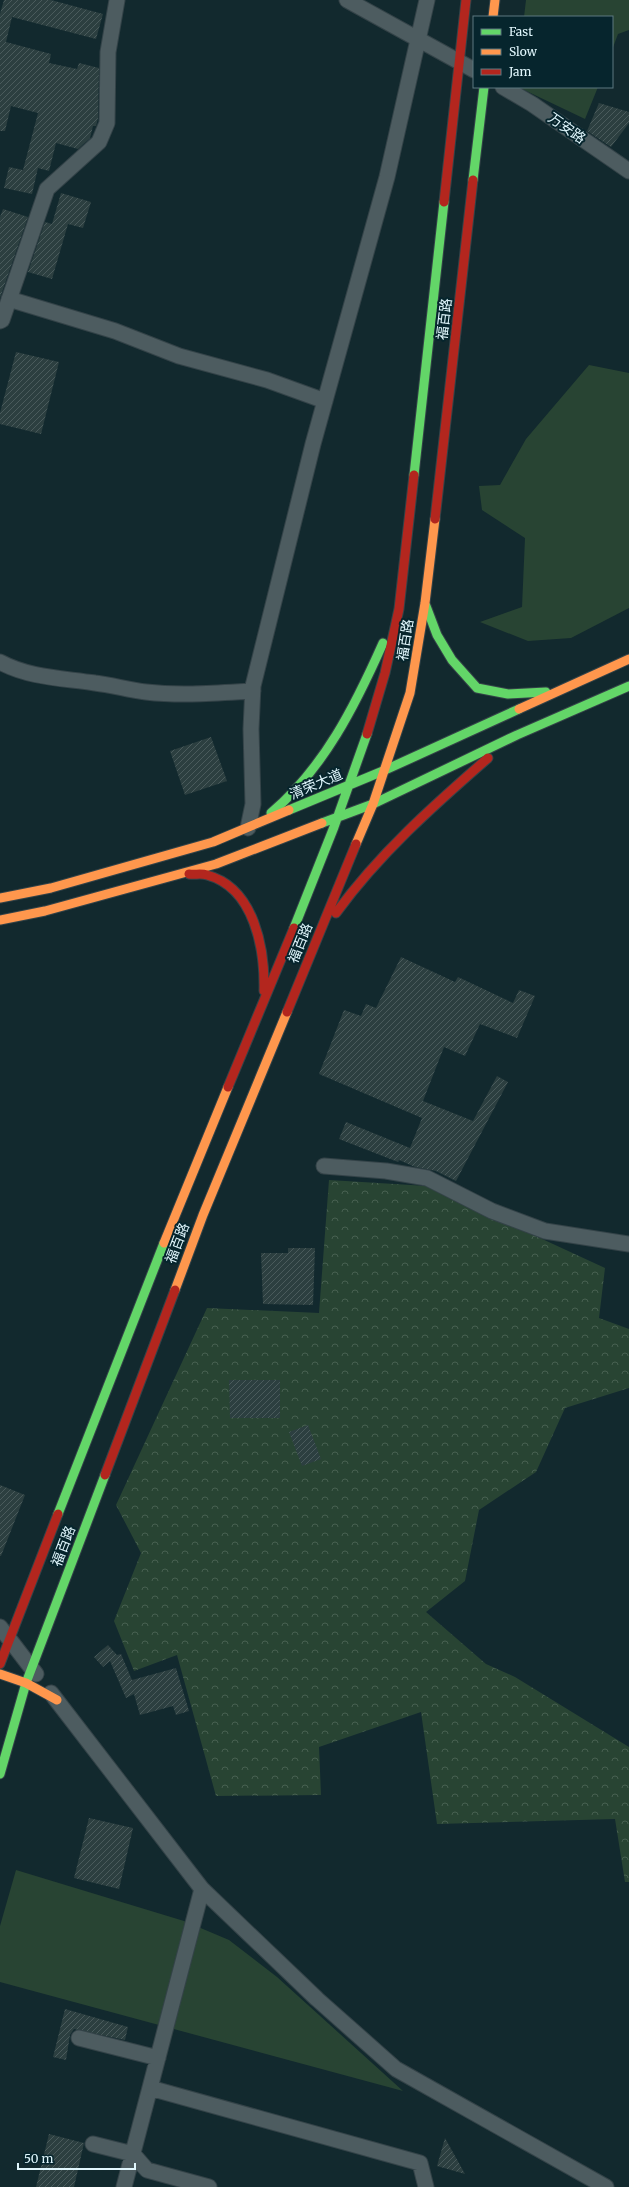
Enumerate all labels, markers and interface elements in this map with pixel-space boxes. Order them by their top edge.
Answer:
legend [473,16,613,88]
text: Fast [509,24,533,39]
text: Slow [509,44,538,59]
text: Jam [508,64,532,79]
street label: 万安路 [545,109,589,147]
street label: 福百路 [433,297,455,341]
street label: 福百路 [393,618,417,662]
street label: 清荣大道 [287,765,345,803]
street label: 福百路 [284,920,316,966]
street label: 福百路 [161,1220,193,1266]
street label: 福百路 [47,1523,79,1569]
scale bar [18,2145,135,2171]
text: 50 m [24,2151,53,2166]

